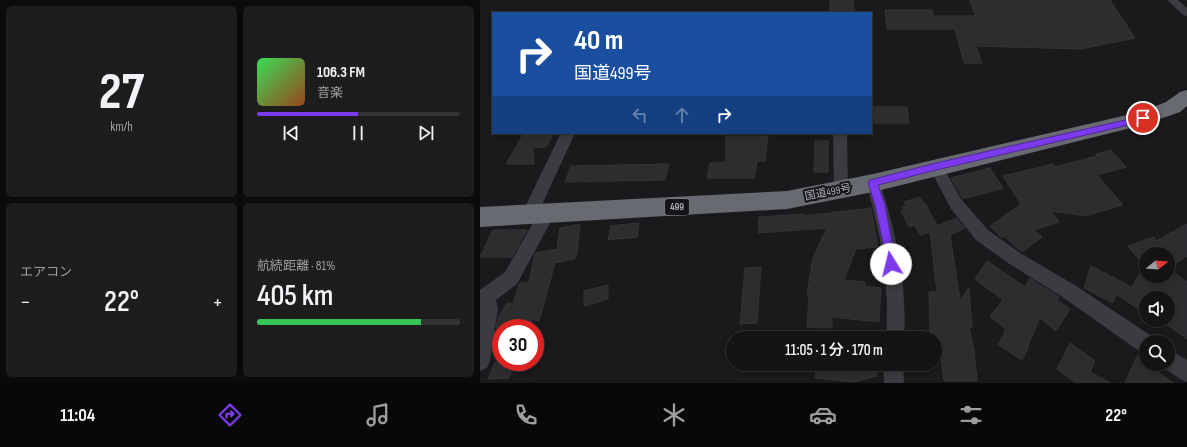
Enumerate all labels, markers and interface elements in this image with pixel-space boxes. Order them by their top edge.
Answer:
text: 40 m [574,24,623,57]
icon: right [508,28,560,80]
text: 27 [99,61,144,124]
text: 106.3 FM [317,63,365,82]
text: 国道499号 [574,63,652,84]
text: 音楽 [317,85,343,101]
pin [1126,101,1160,135]
icon: left [629,104,651,126]
icon: ahead [671,104,693,126]
icon: right [713,104,735,126]
icon: arrive [1132,107,1154,129]
text: km/h [110,119,133,135]
icon: previous [280,122,302,144]
icon: pause [347,122,369,144]
icon: next [415,122,437,144]
street label: 国道499号 [804,181,852,203]
road number: 499 [665,199,689,215]
position arrow [870,243,912,285]
north arrow [1139,247,1175,283]
map controls [1139,247,1175,371]
text: 航続距離 · 81% [257,258,335,274]
text: エアコン [20,264,72,280]
text: 405 km [257,278,333,314]
text: 22° [104,284,139,320]
text: − [20,289,31,316]
text: + [212,289,223,316]
button: sound [1139,291,1175,327]
speed limit sign: 30 [492,319,544,371]
button: search [1139,335,1175,371]
text: 11:05 · 1 分 · 170 m [785,341,883,360]
icon: directions [216,401,244,429]
icon: music [364,401,392,429]
icon: phone [512,401,540,429]
icon: climate [660,401,688,429]
icon: car [809,401,837,429]
icon: filters [957,401,985,429]
text: 11:04 [60,405,95,426]
text: 22° [1105,405,1127,426]

